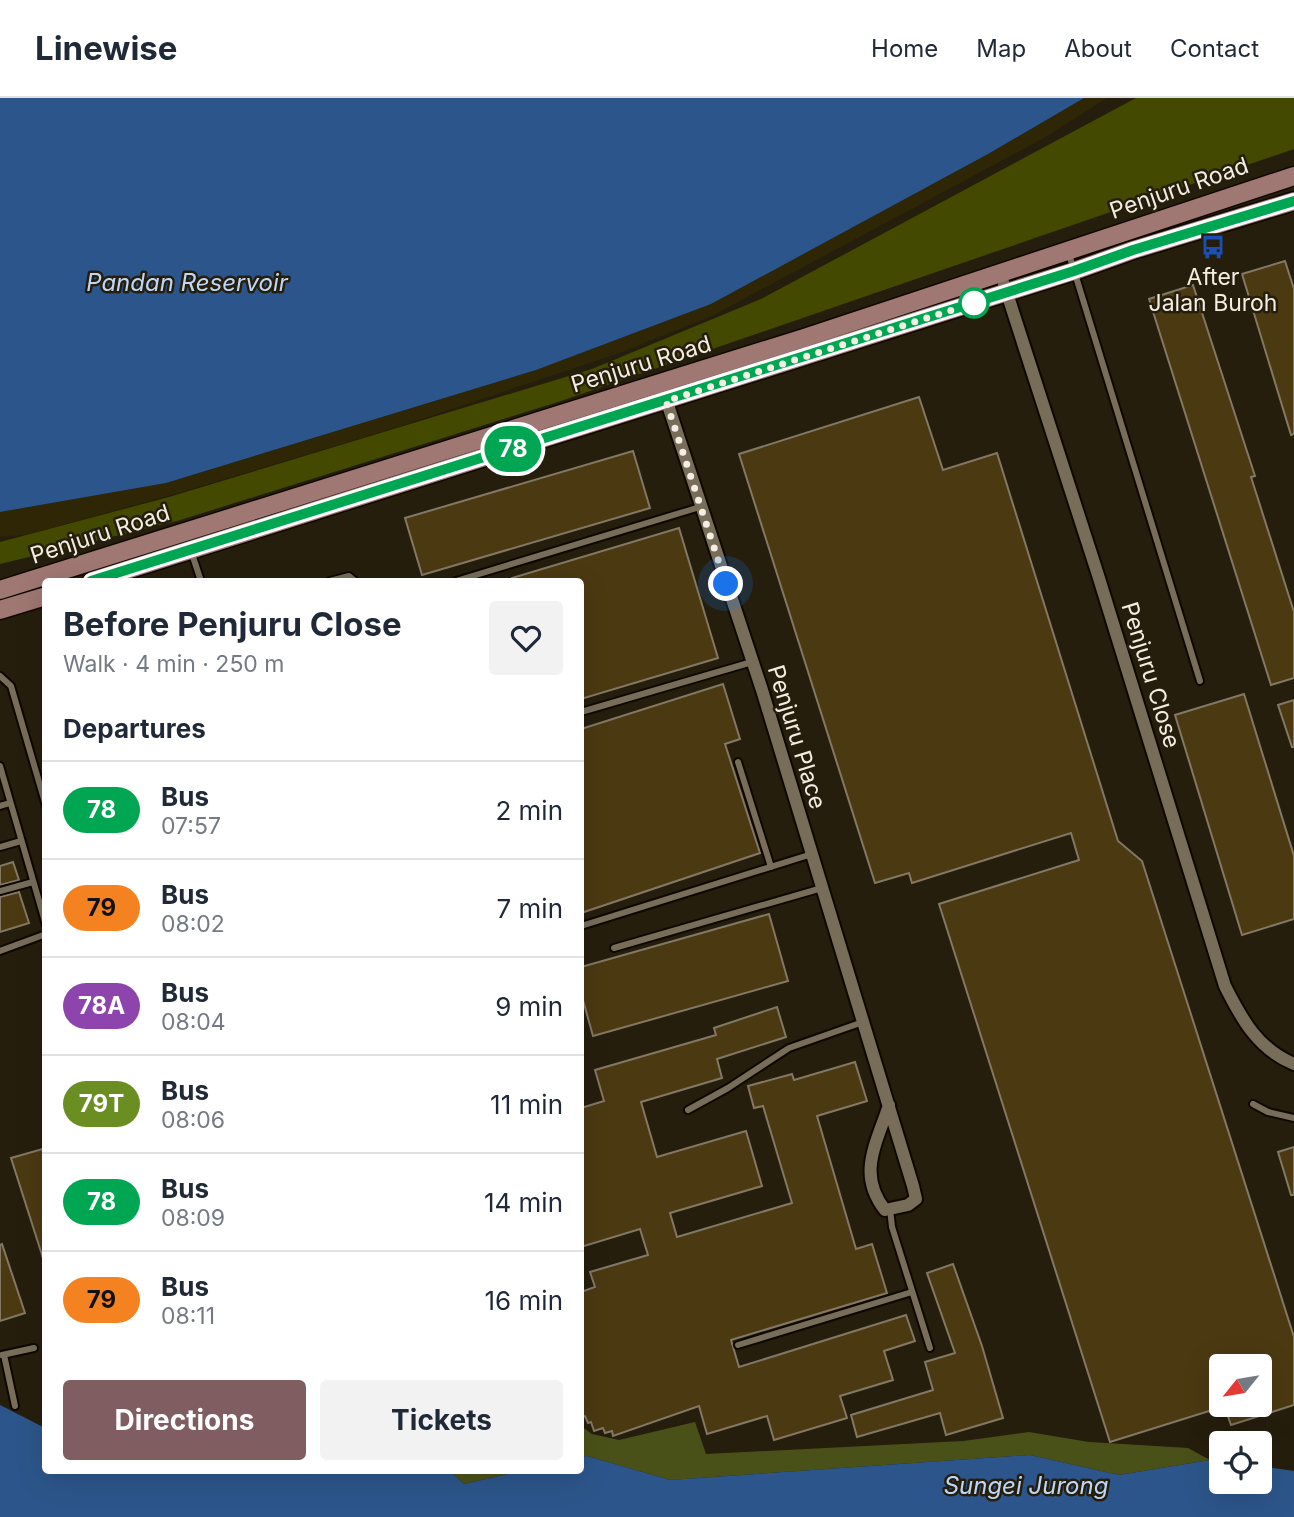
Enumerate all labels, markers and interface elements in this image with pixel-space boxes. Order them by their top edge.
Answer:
text: Linewise [35,28,178,68]
text: Home [871,34,938,63]
text: Map [976,34,1026,63]
text: About [1064,34,1132,63]
text: Contact [1170,34,1259,63]
street label: Penjuru Road [1106,151,1252,225]
bus stop icon: After Jalan Buroh [1199,233,1227,261]
place label: After Jalan Buroh [1149,263,1277,317]
water label: Pandan Reservoir [86,268,289,297]
unlabelled marker [959,288,989,318]
street label: Penjuru Road [568,329,714,399]
line badge: 78 [482,426,544,472]
text: 78 [498,434,528,463]
street label: Penjuru Road [27,498,173,570]
your location [708,566,743,601]
street label: Penjuru Close [1116,599,1186,751]
button: heart [489,601,563,675]
text: Before Penjuru Close [63,604,402,644]
text: Walk · 4 min · 250 m [63,650,285,678]
street label: Penjuru Place [762,662,832,812]
text: Departures [63,713,206,744]
text: Bus [161,781,209,812]
text: 78 [87,795,116,824]
text: 2 min [495,795,563,826]
text: 07:57 [161,812,221,840]
text: Bus [161,879,209,910]
text: 79 [87,893,116,922]
text: 7 min [497,893,563,924]
text: 08:02 [161,910,225,938]
text: Bus [161,977,209,1008]
text: 78A [78,991,125,1020]
text: 9 min [495,991,563,1022]
text: 08:04 [161,1008,226,1036]
text: Bus [161,1075,209,1106]
text: 79T [79,1089,124,1118]
text: 11 min [490,1089,563,1120]
text: 08:06 [161,1106,225,1134]
text: Bus [161,1173,209,1204]
text: 78 [87,1187,116,1216]
text: 14 min [484,1187,563,1218]
text: 08:09 [161,1204,225,1232]
text: Bus [161,1271,209,1302]
text: 79 [87,1285,116,1314]
text: 16 min [485,1285,563,1316]
text: 08:11 [161,1302,215,1330]
north arrow [1209,1354,1272,1418]
map controls [1209,1354,1272,1494]
button: Directions [63,1380,306,1460]
button: Tickets [320,1380,563,1460]
button: locate [1209,1431,1272,1494]
water label: Sungei Jurong [944,1471,1108,1500]

